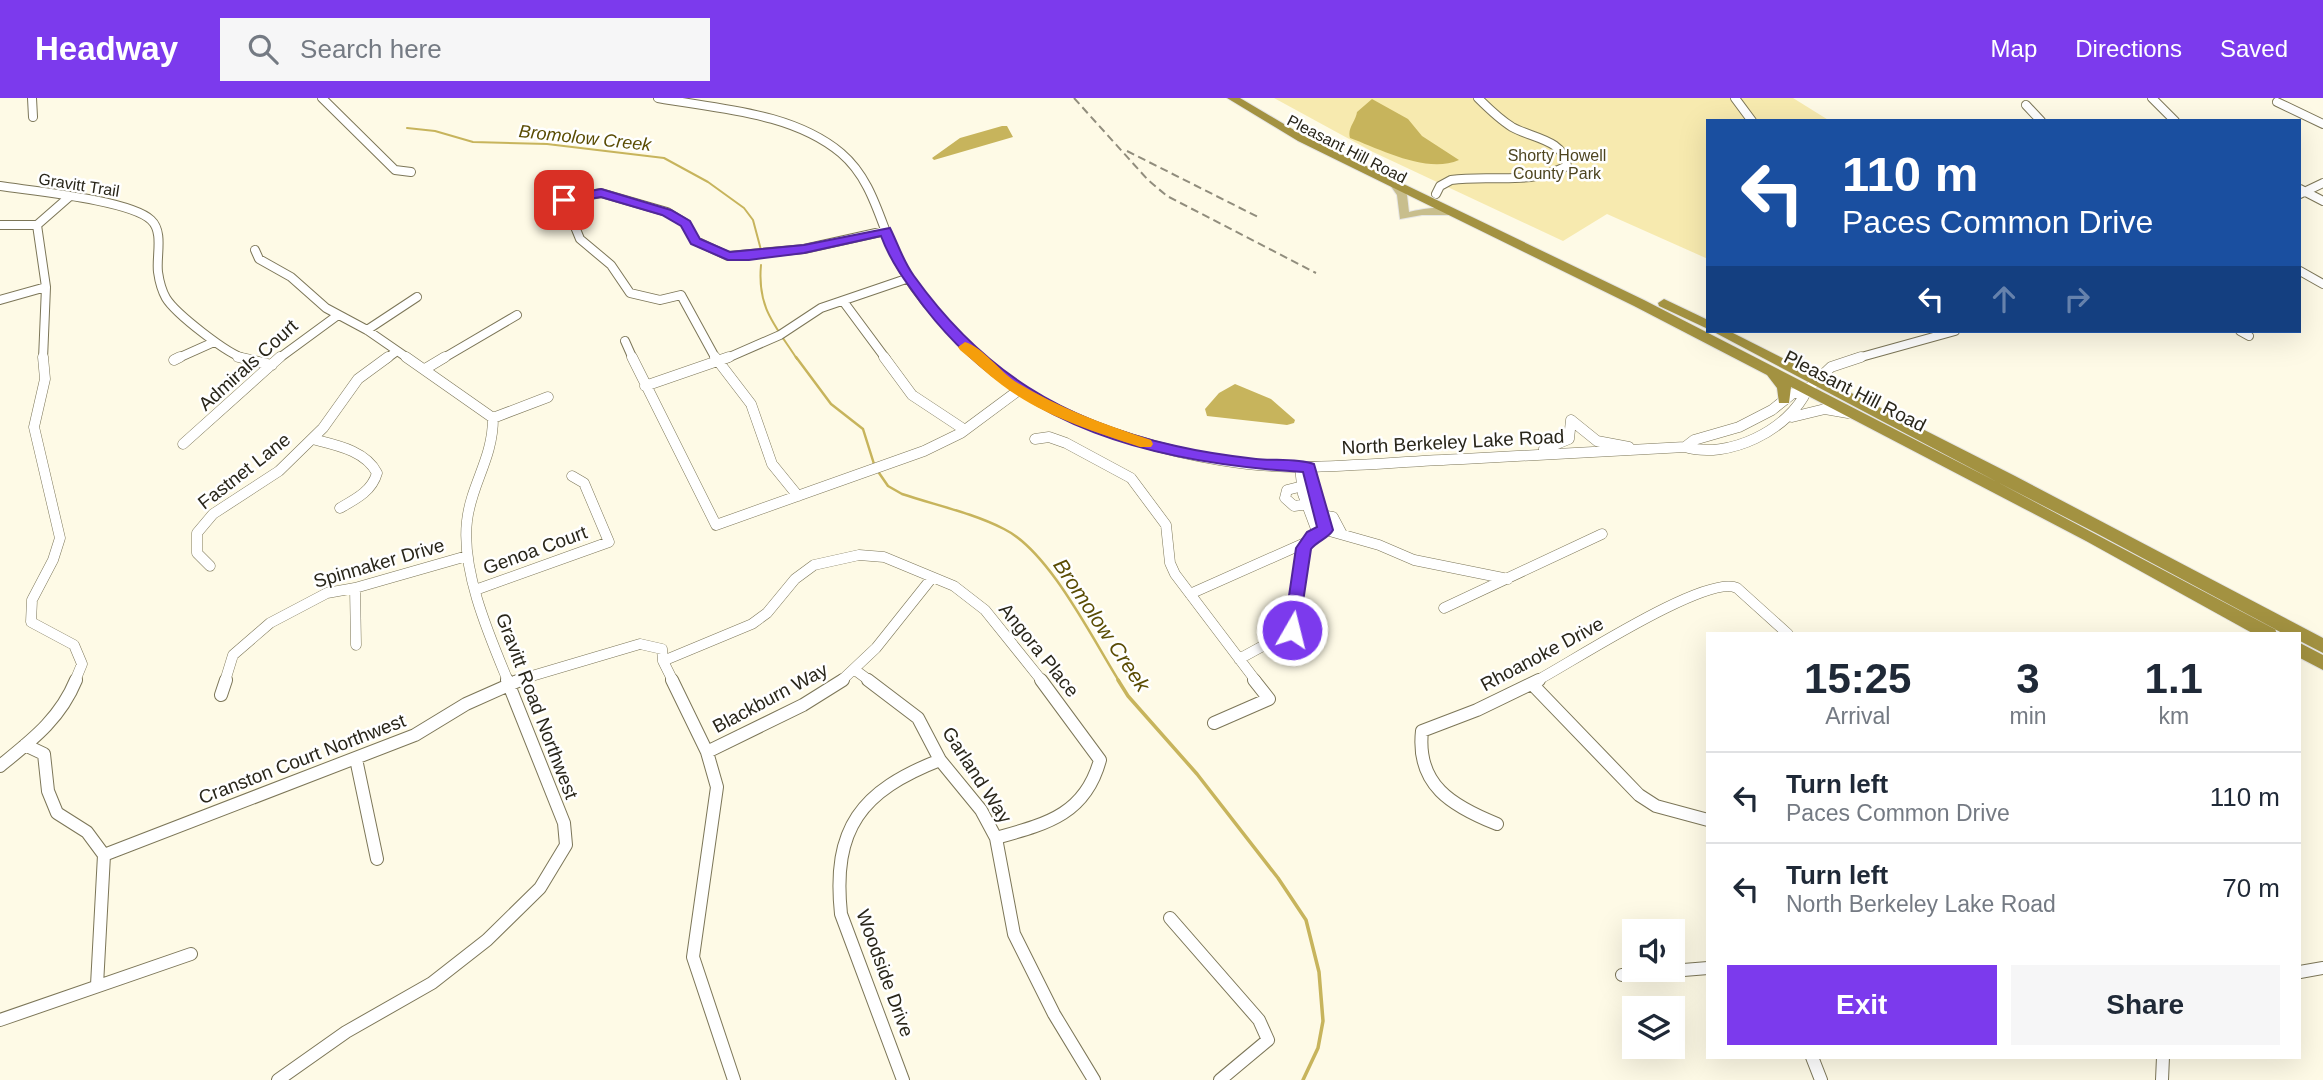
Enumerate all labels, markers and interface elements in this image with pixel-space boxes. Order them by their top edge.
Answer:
search box [220,18,710,81]
text: Headway [35,30,178,67]
icon: search [244,30,282,68]
text: Search here [300,34,442,64]
text: Map [1991,35,2037,62]
text: Directions [2075,35,2182,62]
text: Saved [2220,35,2288,62]
street label: Pleasant Hill Road [1285,112,1409,186]
water label: Bromolow Creek [518,121,653,155]
park label: Shorty Howell County Park [1508,147,1606,182]
icon: left [1727,147,1818,238]
text: 110 m [1842,147,1978,201]
street label: Gravitt Trail [37,170,121,200]
pin [534,170,594,230]
icon: arrive [545,181,583,219]
text: Paces Common Drive [1842,204,2153,240]
icon: left [1912,280,1950,318]
icon: ahead [1985,280,2023,318]
icon: right [2058,280,2096,318]
street label: Admirals Court [194,315,302,415]
street label: Pleasant Hill Road [1781,346,1929,436]
street label: North Berkeley Lake Road [1341,426,1565,458]
street label: Fastnet Lane [194,429,294,513]
street label: Genoa Court [480,521,590,578]
street label: Spinnaker Drive [311,534,447,592]
water label: Bromolow Creek [1049,554,1156,697]
position arrow [1255,593,1329,667]
street label: Angora Place [995,599,1083,701]
street label: Gravitt Road Northwest [492,610,582,803]
street label: Rhoanoke Drive [1477,613,1607,695]
text: 15:25 [1804,655,1911,702]
text: 3 [2016,655,2040,702]
text: 1.1 [2145,655,2203,702]
street label: Blackburn Way [709,659,831,737]
text: Arrival [1825,703,1890,729]
text: min [2009,703,2047,729]
text: km [2158,703,2189,729]
street label: Cranston Court Northwest [196,710,409,808]
street label: Garland Way [938,723,1016,827]
text: Turn left [1786,769,1888,799]
icon: left [1727,779,1765,817]
text: 110 m [2210,782,2280,812]
text: Paces Common Drive [1786,800,2010,826]
text: Turn left [1786,860,1888,890]
icon: left [1727,870,1765,908]
text: 70 m [2222,873,2280,903]
text: North Berkeley Lake Road [1786,891,2056,917]
street label: Woodside Drive [852,907,918,1039]
map controls [1622,919,1685,1059]
button: sound [1622,919,1685,982]
button: Exit [1727,965,1997,1045]
button: Share [2011,965,2280,1045]
button: layers [1622,996,1685,1059]

